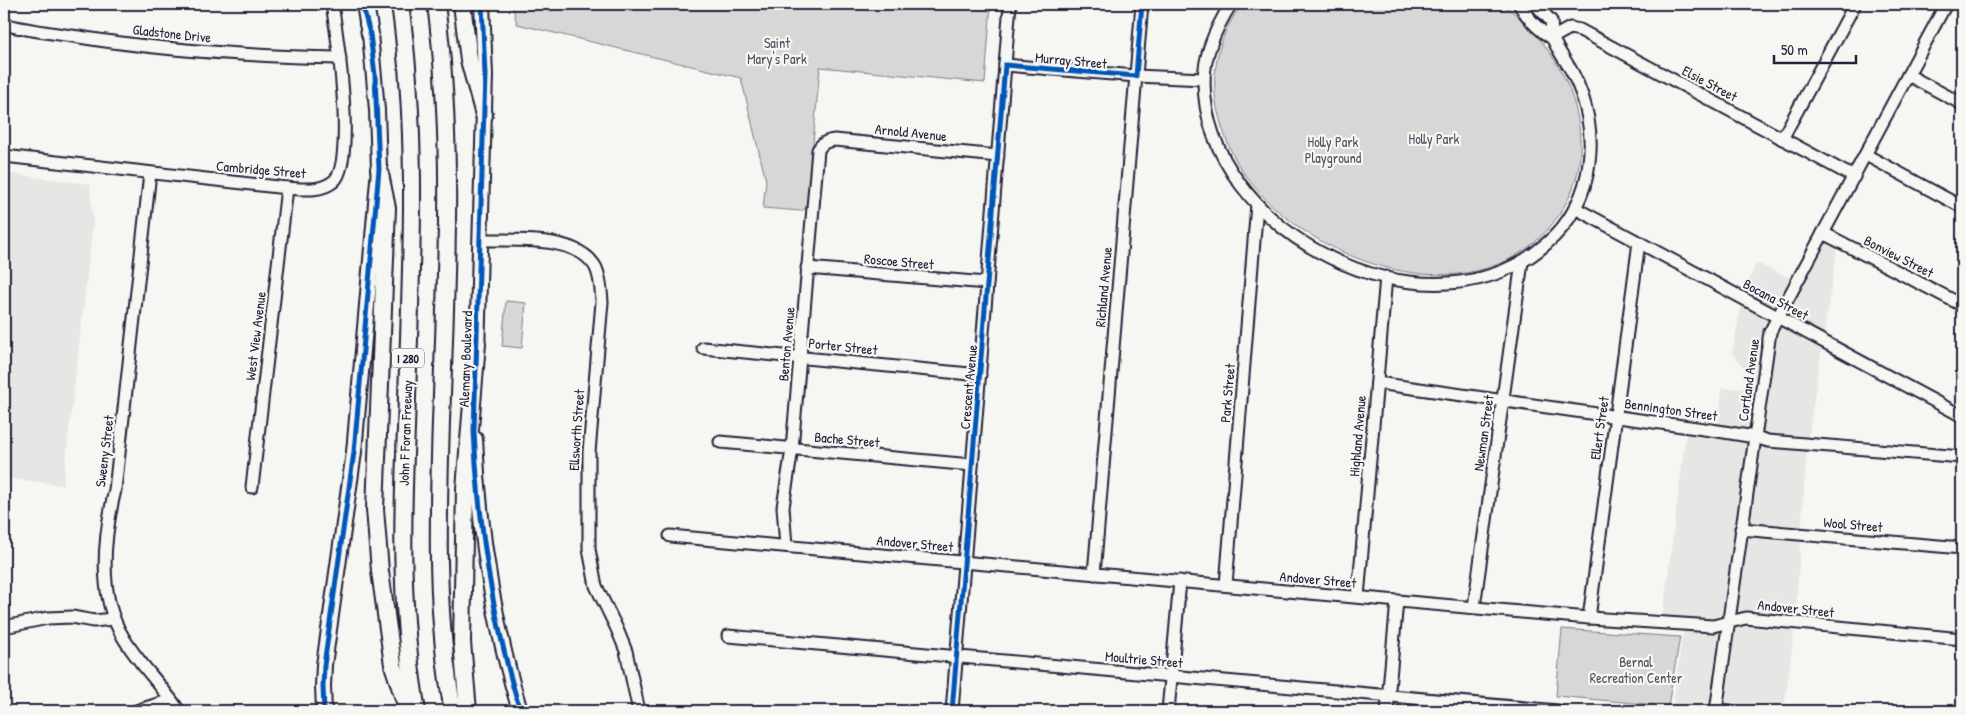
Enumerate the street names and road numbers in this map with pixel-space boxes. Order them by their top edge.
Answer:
street label: Gladstone Drive [132,19,213,47]
street label: Murray Street [1034,47,1108,74]
street label: Elsie Street [1679,61,1741,106]
street label: Arnold Avenue [874,119,948,145]
street label: Cambridge Street [215,156,307,183]
street label: Bonview Street [1861,230,1937,282]
street label: Richland Avenue [1090,246,1116,328]
street label: Roscoe Street [863,248,935,274]
street label: Bocana Street [1740,274,1812,324]
street label: West View Avenue [240,290,270,382]
street label: Benton Avenue [773,306,799,382]
street label: Alemany Boulevard [454,310,477,407]
street label: Porter Street [808,333,879,359]
street label: Cortland Avenue [1733,337,1763,423]
street label: Crescent Avenue [955,343,981,430]
road number: I 280 [392,348,424,368]
street label: Park Street [1215,362,1239,423]
street label: John F Foran Freeway [394,380,417,486]
street label: Ellsworth Street [564,388,588,471]
street label: Bennington Street [1623,393,1719,426]
street label: Highland Avenue [1344,394,1371,478]
street label: Newman Street [1468,394,1498,472]
street label: Ellert Street [1585,395,1613,461]
street label: Sweeny Street [90,414,119,488]
street label: Bache Street [814,427,881,451]
street label: Wool Street [1823,512,1884,536]
street label: Andover Street [876,530,954,556]
street label: Andover Street [1279,566,1357,592]
street label: Andover Street [1757,595,1835,621]
street label: Moultrie Street [1104,646,1184,672]

